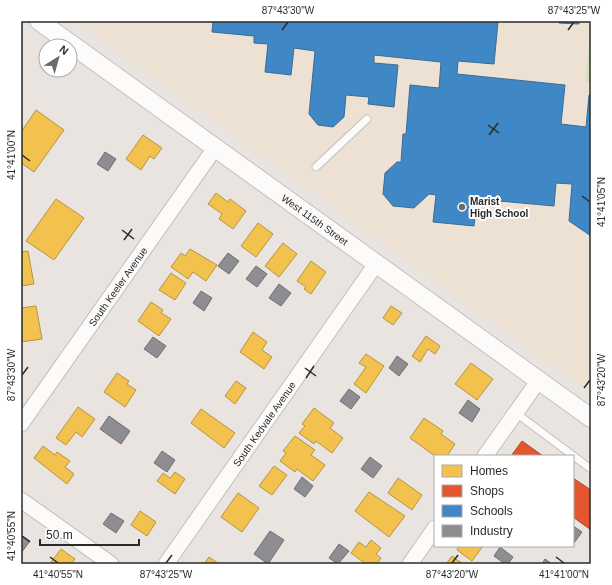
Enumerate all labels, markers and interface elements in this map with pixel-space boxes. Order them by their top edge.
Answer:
text: 87°43'30"W [262,5,315,16]
text: 87°43'25"W [548,5,601,16]
north arrow [38,38,78,78]
text: N [57,43,71,57]
text: 41°41'00"N [6,130,17,180]
text: 41°41'05"N [596,177,607,227]
street label: West 115th Street [280,192,351,247]
place label: Marist High School [470,196,529,219]
marker: Marist High School [457,202,467,212]
street label: South Keeler Avenue [86,245,149,328]
text: 87°43'30"W [6,348,17,401]
text: 87°43'20"W [596,353,607,406]
street label: South Kedvale Avenue [231,379,298,468]
legend [434,455,574,547]
text: Homes [470,464,508,478]
text: Shops [470,484,504,498]
text: Schools [470,504,513,518]
text: 41°40'55"N [6,511,17,561]
scale bar [40,521,139,547]
text: Industry [470,524,513,538]
text: 50 m [46,528,73,542]
text: 41°40'55"N [33,569,83,580]
text: 87°43'25"W [140,569,193,580]
text: 87°43'20"W [426,569,479,580]
text: 41°41'00"N [539,569,589,580]

